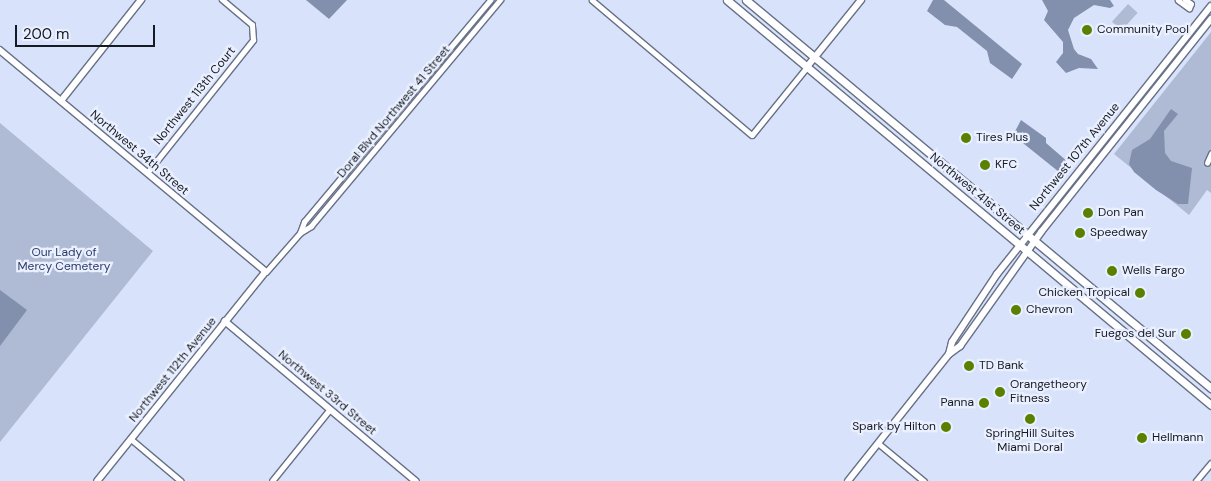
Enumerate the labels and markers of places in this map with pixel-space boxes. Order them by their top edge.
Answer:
place label: Community Pool [1097,23,1189,37]
marker: Community Pool [1081,24,1093,36]
place label: Tires Plus [976,131,1028,145]
marker: Tires Plus [960,132,972,144]
place label: KFC [995,158,1017,172]
marker: KFC [979,159,991,171]
place label: Don Pan [1098,206,1144,220]
marker: Don Pan [1082,207,1094,219]
place label: Speedway [1090,226,1148,240]
marker: Speedway [1074,227,1086,239]
place label: Wells Fargo [1122,264,1185,278]
marker: Wells Fargo [1106,265,1118,277]
place label: Chicken Tropical [1038,286,1130,300]
marker: Chicken Tropical [1134,287,1146,299]
place label: Chevron [1026,303,1073,317]
marker: Chevron [1010,304,1022,316]
place label: Fuegos del Sur [1095,327,1176,341]
marker: Fuegos del Sur [1180,328,1192,340]
place label: TD Bank [979,359,1024,373]
marker: TD Bank [963,360,975,372]
place label: Orangetheory Fitness [1010,378,1087,406]
marker: Orangetheory Fitness [994,386,1006,398]
place label: Panna [940,396,974,410]
marker: Panna [978,397,990,409]
marker: SpringHill Suites Miami Doral [1024,413,1036,425]
place label: Spark by Hilton [852,420,936,434]
marker: Spark by Hilton [940,421,952,433]
place label: SpringHill Suites Miami Doral [985,427,1075,455]
place label: Hellmann [1152,431,1203,445]
marker: Hellmann [1136,432,1148,444]

